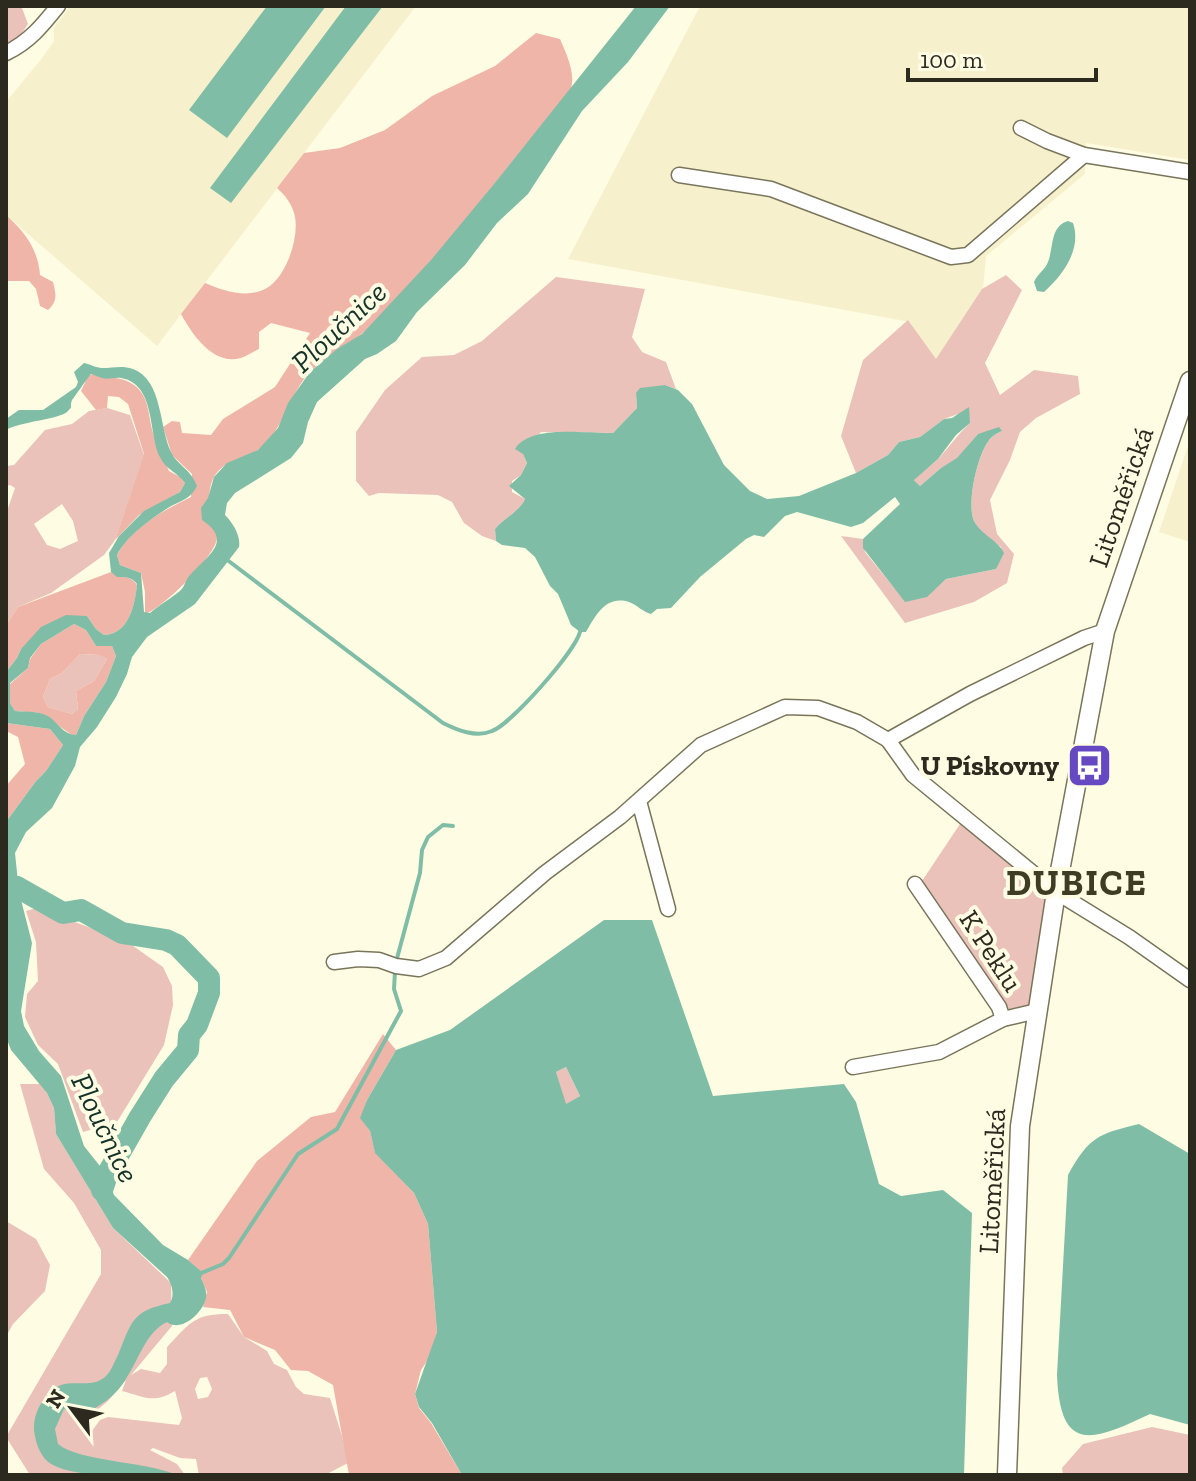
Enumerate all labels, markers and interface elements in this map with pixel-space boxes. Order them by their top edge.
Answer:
scale bar [908,32,1096,82]
text: 100 m [920,45,983,74]
water label: Ploučnice [284,274,394,380]
street label: Litoměřická [1082,422,1160,571]
bus stop icon: U Pískovny [1066,741,1114,789]
place label: U Pískovny [920,749,1059,782]
district label: DUBICE [1006,861,1148,904]
street label: K Peklu [953,904,1030,998]
water label: Ploučnice [63,1068,147,1188]
street label: Litoměřická [972,1107,1012,1255]
north arrow [32,1369,112,1449]
text: N [40,1384,71,1413]

